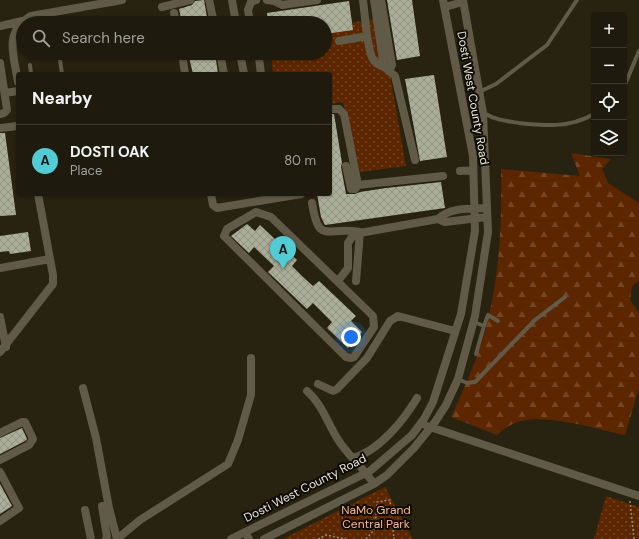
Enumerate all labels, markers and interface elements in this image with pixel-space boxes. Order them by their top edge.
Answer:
map controls [591,12,627,156]
button: + [591,12,627,48]
search box [16,16,332,60]
icon: search [30,27,52,49]
text: Search here [62,28,145,48]
street label: Dosti West County Road [453,30,493,166]
button: − [591,48,627,84]
button: locate [591,84,627,120]
text: Nearby [32,87,92,109]
button: layers [591,120,627,156]
text: DOSTI OAK [70,142,149,162]
text: A [40,152,50,169]
text: 80 m [284,152,316,169]
text: Place [70,162,102,179]
pin: A [270,236,296,269]
your location [341,327,361,347]
street label: Dosti West County Road [241,450,369,526]
park label: NaMo Grand Central Park [341,502,411,532]

